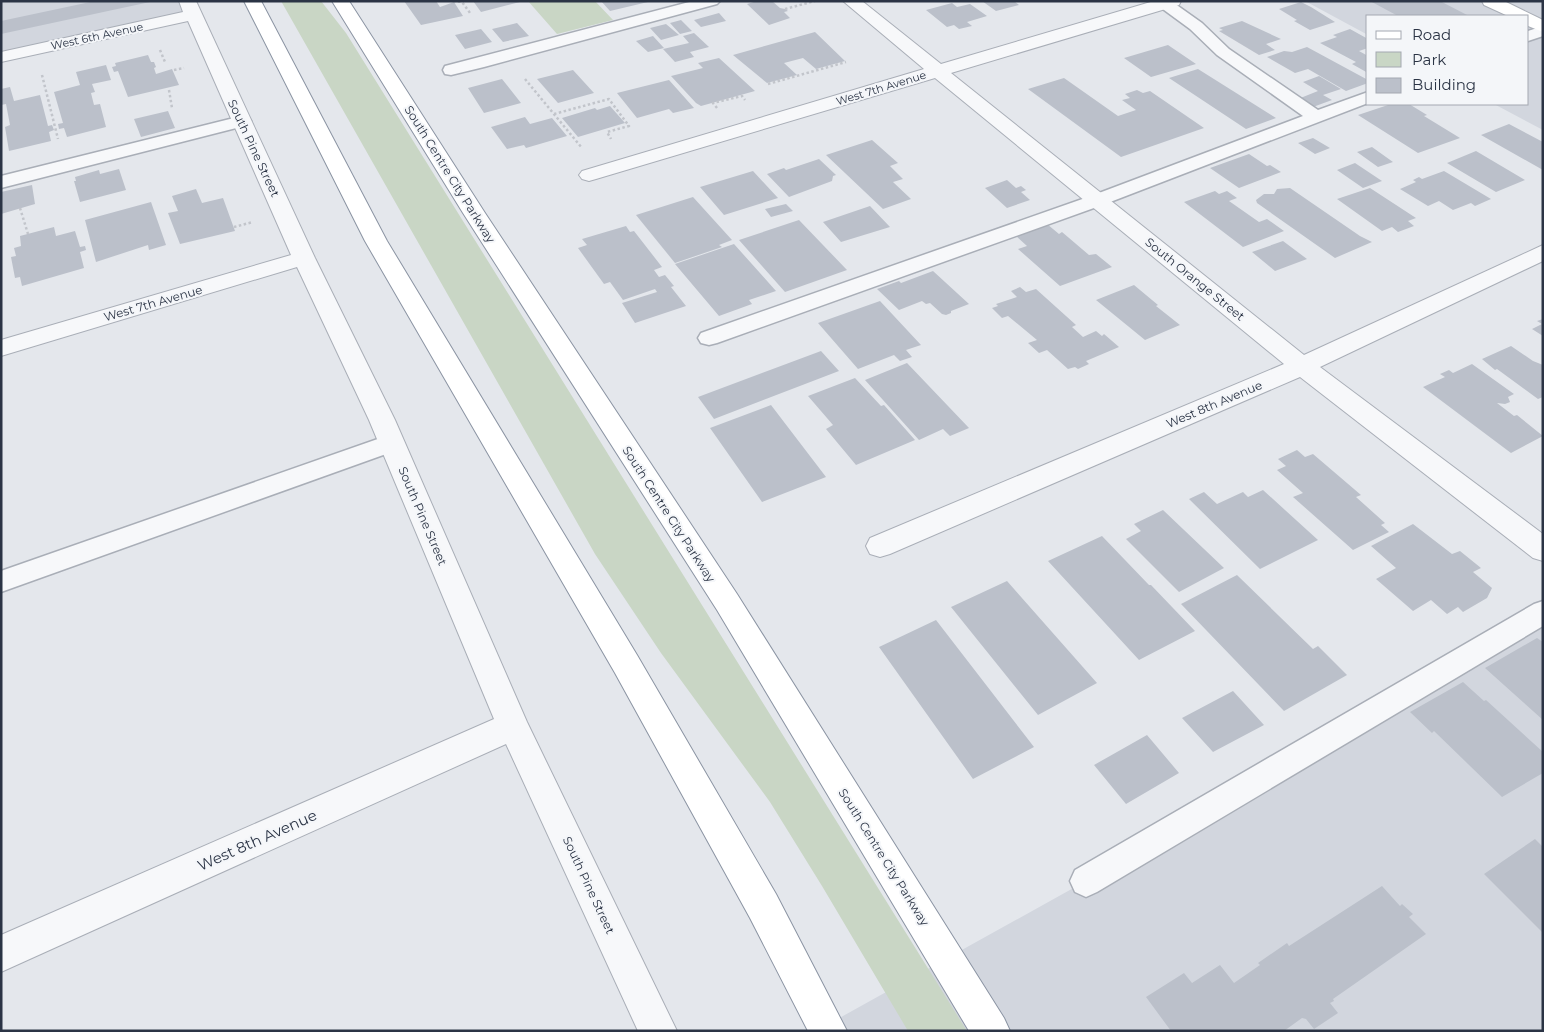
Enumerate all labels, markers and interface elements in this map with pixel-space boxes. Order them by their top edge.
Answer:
legend [1366,15,1529,105]
street label: West 6th Avenue [50,19,145,53]
text: Road [1412,25,1451,44]
text: Park [1412,50,1446,69]
street label: West 7th Avenue [834,68,928,108]
text: Building [1412,75,1476,94]
street label: South Pine Street [225,97,283,199]
street label: South Centre City Parkway [401,103,499,246]
street label: South Orange Street [1142,234,1248,324]
street label: West 7th Avenue [102,282,204,324]
street label: West 8th Avenue [1164,377,1264,431]
street label: South Centre City Parkway [619,443,719,585]
street label: South Pine Street [395,464,451,568]
street label: South Centre City Parkway [835,786,933,929]
street label: West 8th Avenue [194,805,320,875]
street label: South Pine Street [560,834,618,936]

